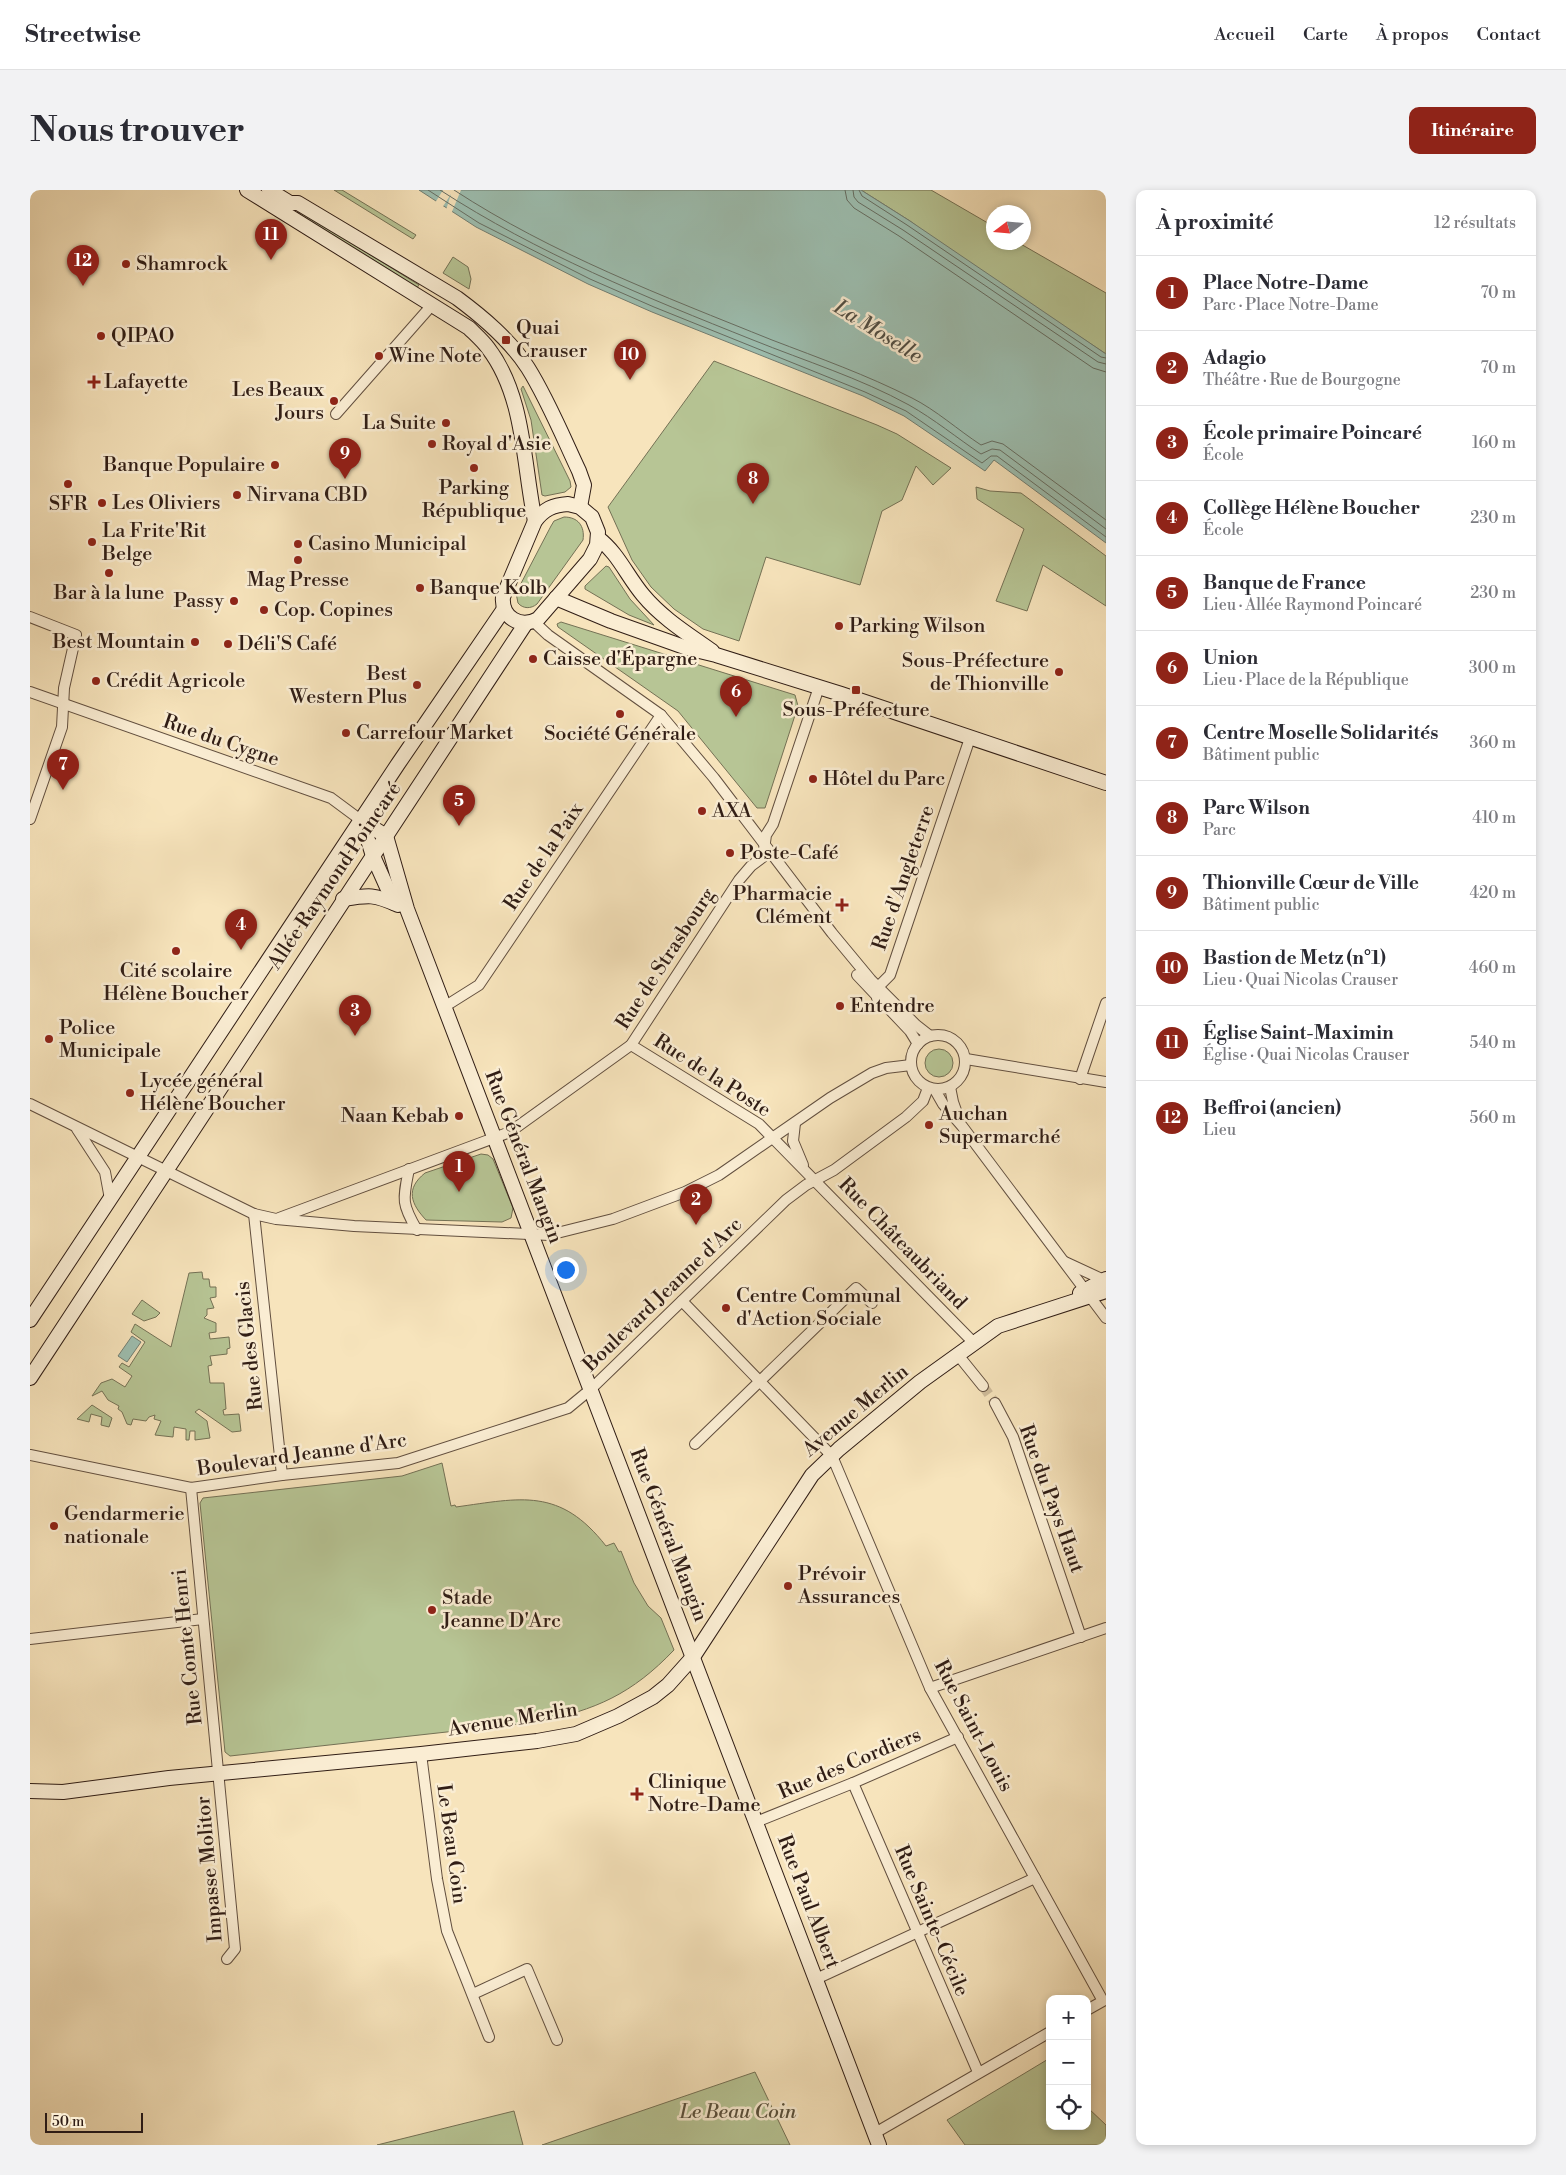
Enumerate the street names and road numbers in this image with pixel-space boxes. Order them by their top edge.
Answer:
street label: Rue du Cygne [160,709,282,773]
street label: Allée Raymond Poincaré [262,777,407,975]
street label: Rue de la Paix [499,798,590,916]
street label: Rue d'Angleterre [867,802,941,954]
street label: Rue de Strasbourg [611,883,721,1035]
street label: Rue de la Poste [649,1029,775,1123]
street label: Rue Général Mangin [478,1067,568,1247]
street label: Rue Châteaubriand [833,1173,972,1316]
street label: Boulevard Jeanne d'Arc [578,1213,748,1378]
street label: Rue des Glacis [231,1280,269,1412]
street label: Avenue Merlin [797,1359,914,1463]
street label: Rue du Pays Haut [1013,1421,1089,1577]
street label: Boulevard Jeanne d'Arc [195,1428,408,1482]
street label: Rue Général Mangin [623,1445,713,1625]
street label: Rue Comte Henri [167,1567,209,1726]
street label: Rue Saint-Louis [928,1656,1018,1796]
street label: Avenue Merlin [446,1697,580,1743]
street label: Rue des Cordiers [775,1723,925,1805]
street label: Le Beau Coin [430,1782,472,1906]
street label: Impasse Molitor [191,1795,229,1943]
street label: Rue Paul Albert [771,1832,845,1972]
street label: Rue Sainte-Cécile [888,1842,974,2000]

